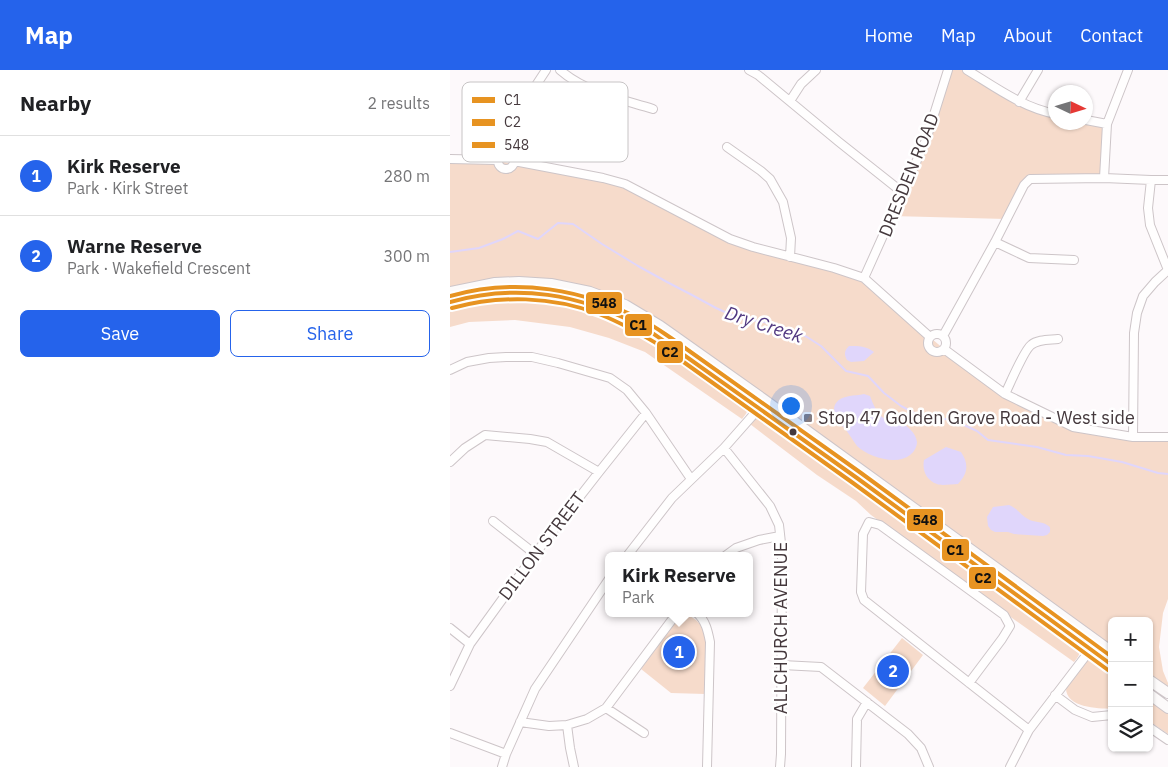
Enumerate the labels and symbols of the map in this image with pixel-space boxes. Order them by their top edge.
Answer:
legend [462,82,628,162]
north arrow [1048,85,1093,130]
text: C1 [504,91,521,109]
street label: DRESDEN ROAD [873,110,944,240]
text: C2 [504,113,521,131]
text: 548 [504,136,529,154]
line badge: 548 [585,291,623,315]
text: 548 [591,294,617,312]
water label: Dry Creek [722,300,807,348]
line badge: C1 [624,313,653,337]
text: C1 [629,316,647,334]
line badge: C2 [656,340,684,364]
text: C2 [661,343,679,361]
your location [778,393,804,419]
place label: Stop 47 Golden Grove Road - West side [818,406,1135,429]
marker: Stop 47 Golden Grove Road - West side [802,412,814,424]
unlabelled marker [788,427,798,437]
street label: DILLON STREET [493,487,590,604]
line badge: 548 [906,508,944,532]
text: 548 [912,511,938,529]
line badge: C1 [941,538,970,562]
text: C1 [946,541,964,559]
street label: ALLCHURCH AVENUE [769,542,792,714]
line badge: C2 [968,566,997,590]
text: C2 [974,569,992,587]
pin: 1 [663,633,695,671]
pin: 2 [877,652,909,690]

